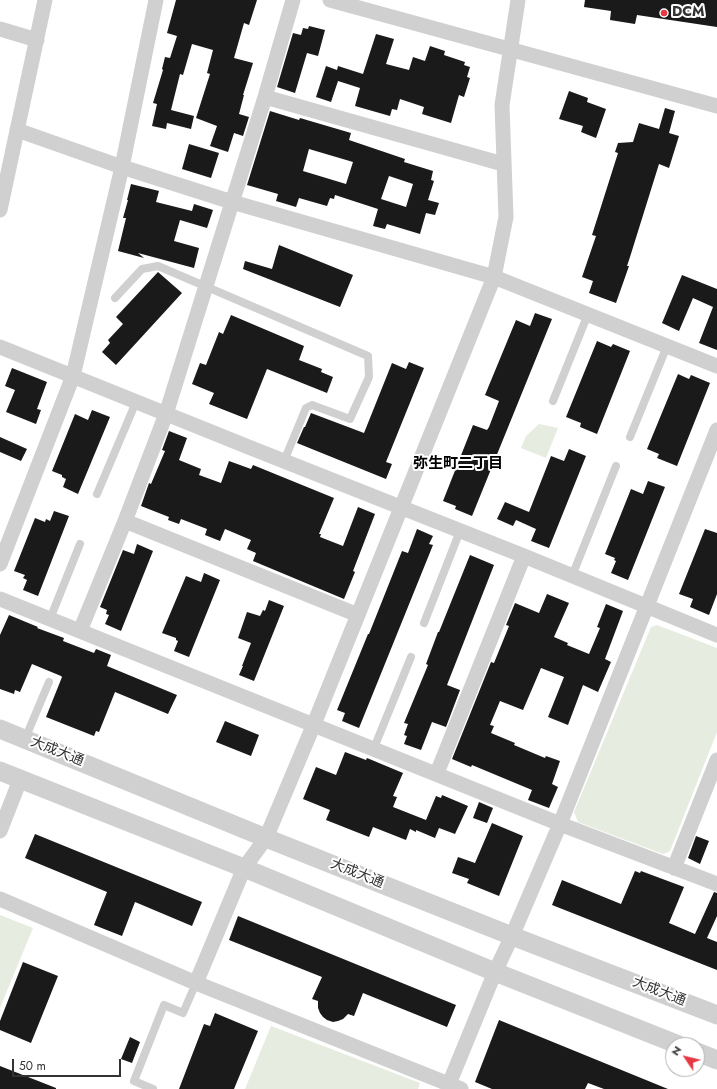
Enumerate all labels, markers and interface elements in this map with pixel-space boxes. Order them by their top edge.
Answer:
place label: DCM [672,5,705,21]
marker: DCM [659,8,669,18]
district label: 弥生町二丁目 [413,455,503,473]
street label: 大成大通 [28,734,86,770]
street label: 大成大通 [328,856,386,892]
street label: 大成大通 [630,974,688,1010]
north arrow [665,1037,705,1077]
text: N [667,1043,685,1059]
scale bar [14,1051,123,1077]
text: 50 m [19,1057,46,1075]

